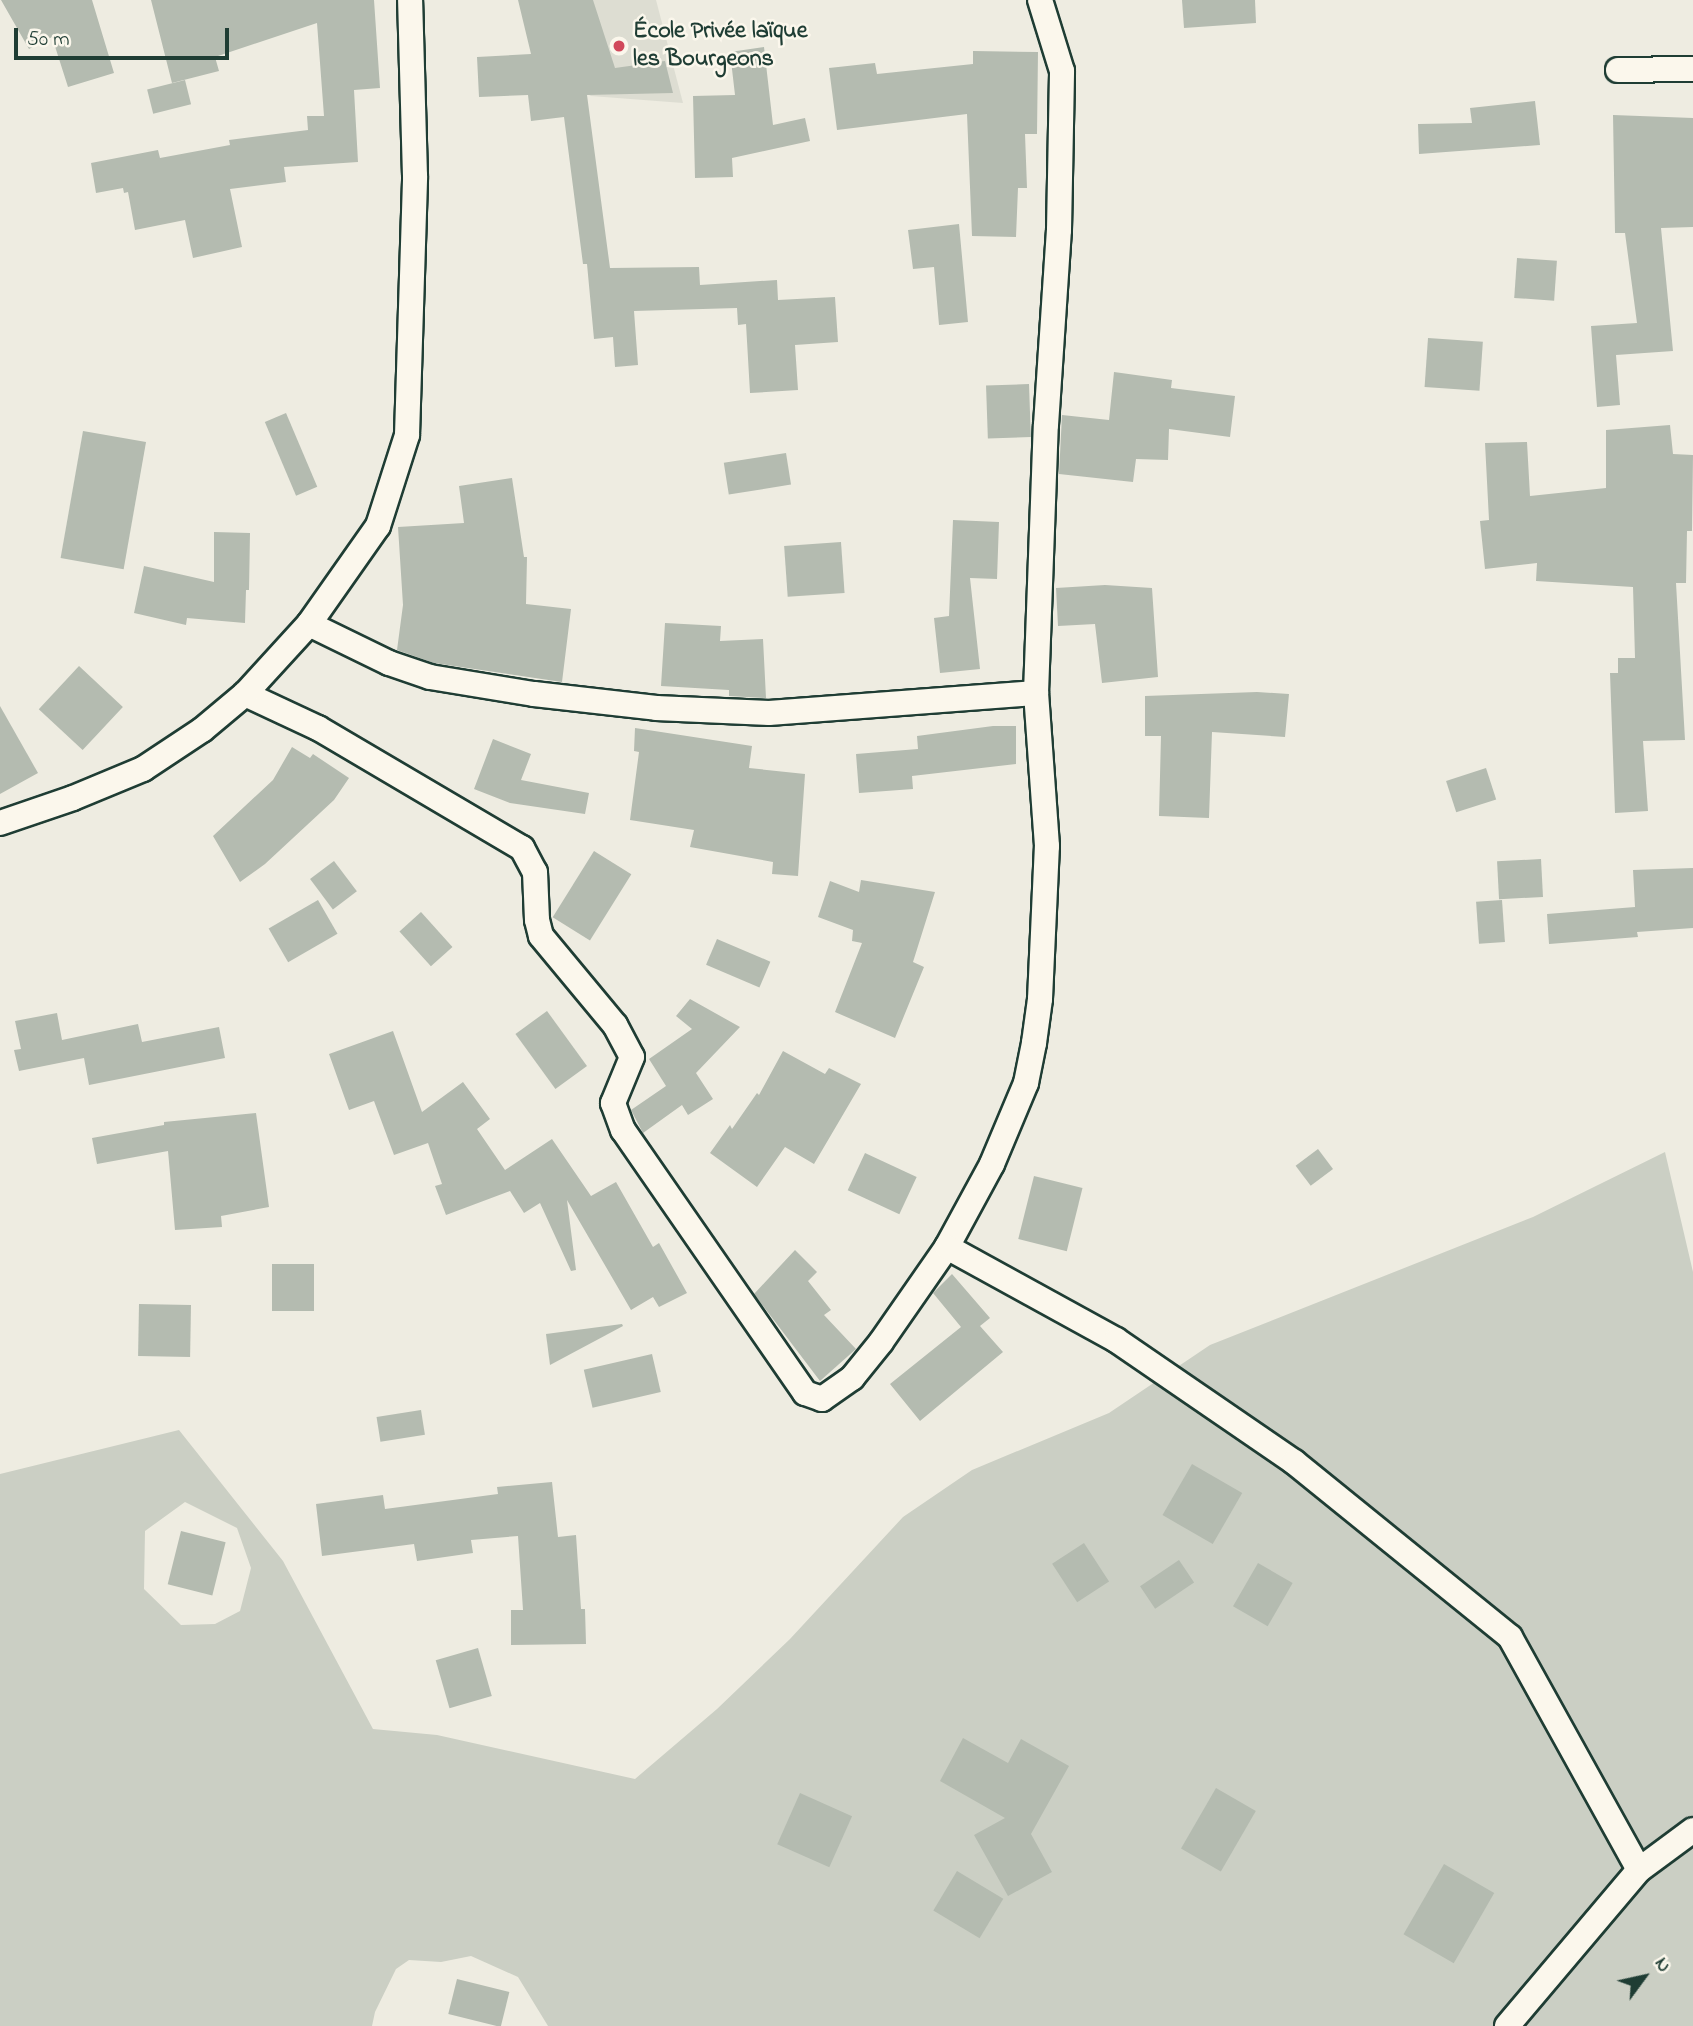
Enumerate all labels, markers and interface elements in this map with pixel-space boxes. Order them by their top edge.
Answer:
scale bar [18,14,233,58]
place label: École Privée laïque les Bourgeons [633,18,807,74]
text: 50 m [27,25,70,55]
marker: École Privée laïque les Bourgeons [611,38,627,54]
north arrow [1609,1942,1679,2012]
text: N [1647,1953,1677,1978]

